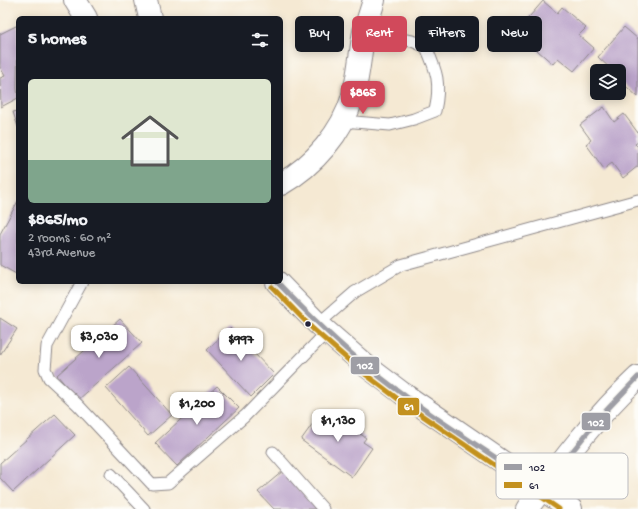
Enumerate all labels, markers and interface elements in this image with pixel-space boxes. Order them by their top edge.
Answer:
chip: Buy [295,16,344,52]
chip: Rent [352,16,407,52]
chip: Filters [415,16,479,52]
chip: New [487,16,542,52]
icon: filters [249,29,271,51]
text: 5 homes [28,30,86,50]
map controls [590,64,626,100]
button: layers [590,64,626,100]
pin: $865 [339,81,387,115]
text: $865 [350,86,376,101]
icon: home [114,105,186,177]
text: $865/mo [28,211,87,231]
text: 2 rooms · 60 m² [28,231,111,246]
text: 43rd Avenue [28,246,95,261]
unlabelled marker [303,319,313,329]
pin: $3,030 [66,325,132,359]
pin: $997 [217,328,265,362]
text: $3,030 [80,330,118,345]
text: $997 [228,333,254,348]
line badge: 102 [350,356,380,375]
text: 102 [356,361,374,373]
pin: $1,200 [164,392,230,426]
text: $1,200 [179,397,215,412]
line badge: 61 [397,397,420,416]
text: 61 [404,402,414,414]
pin: $1,130 [305,409,371,443]
line badge: 102 [581,412,611,431]
text: $1,130 [321,414,355,429]
text: 102 [587,418,605,430]
legend [496,453,628,499]
text: 102 [528,463,546,475]
text: 61 [529,481,539,493]

